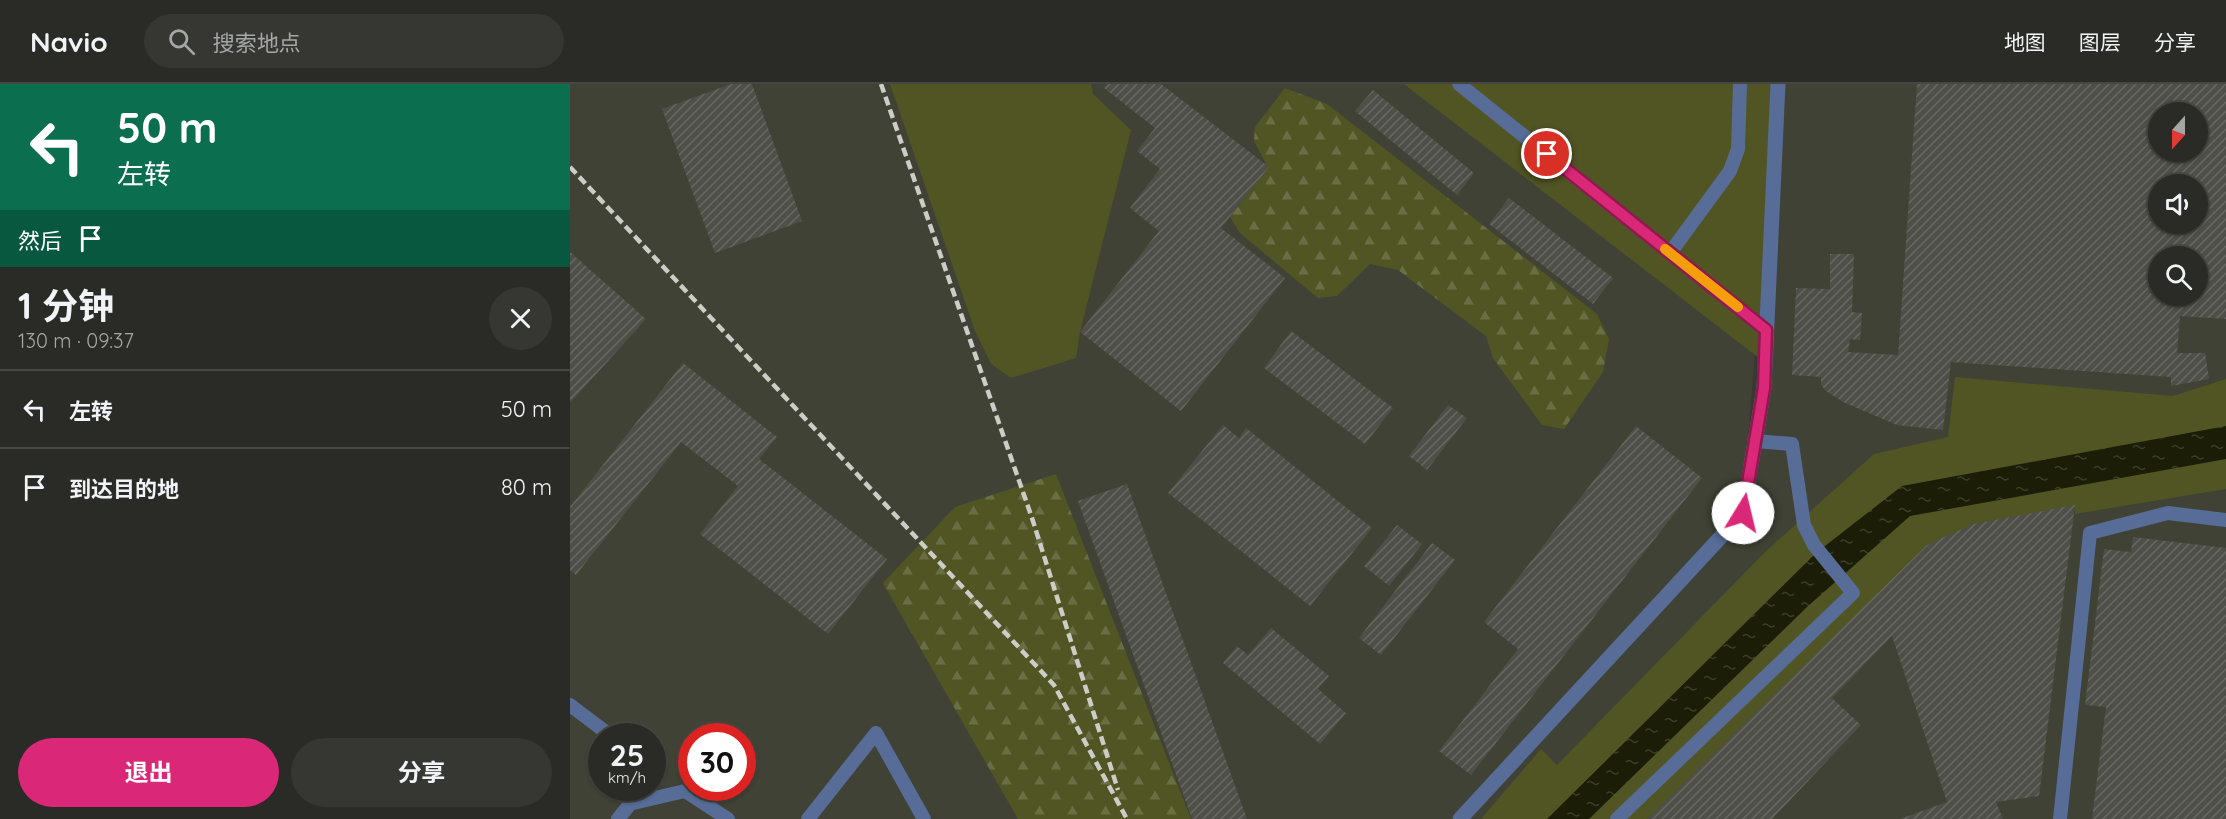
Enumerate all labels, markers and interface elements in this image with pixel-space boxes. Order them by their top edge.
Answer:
search box [144,14,564,68]
text: Navio [30,24,108,59]
icon: search [165,25,198,58]
text: 搜索地点 [213,29,301,57]
text: 地图 [2004,29,2046,55]
text: 图层 [2079,29,2121,55]
text: 分享 [2154,29,2196,55]
text: 50 m [117,101,217,154]
north arrow [2148,102,2208,162]
map controls [2148,102,2208,306]
icon: left [18,108,96,186]
pin [1521,128,1572,179]
icon: arrive [1530,137,1563,170]
text: 左转 [117,157,171,191]
button: sound [2148,174,2208,234]
icon: arrive [74,222,107,255]
text: 然后 [18,227,62,255]
button: search [2148,246,2208,306]
text: 1 分钟 [18,283,114,328]
button: close [489,287,552,350]
text: 130 m · 09:37 [18,328,134,353]
icon: left [18,393,51,426]
text: 50 m [501,395,552,423]
text: 左转 [69,397,113,425]
icon: arrive [18,471,51,504]
text: 80 m [501,473,552,501]
text: 到达目的地 [69,475,179,503]
position arrow [1711,481,1775,545]
speed limit sign: 30 [678,723,756,801]
text: 25 [610,736,644,774]
button: 退出 [18,738,279,807]
button: 分享 [291,738,552,807]
text: km/h [608,768,646,787]

